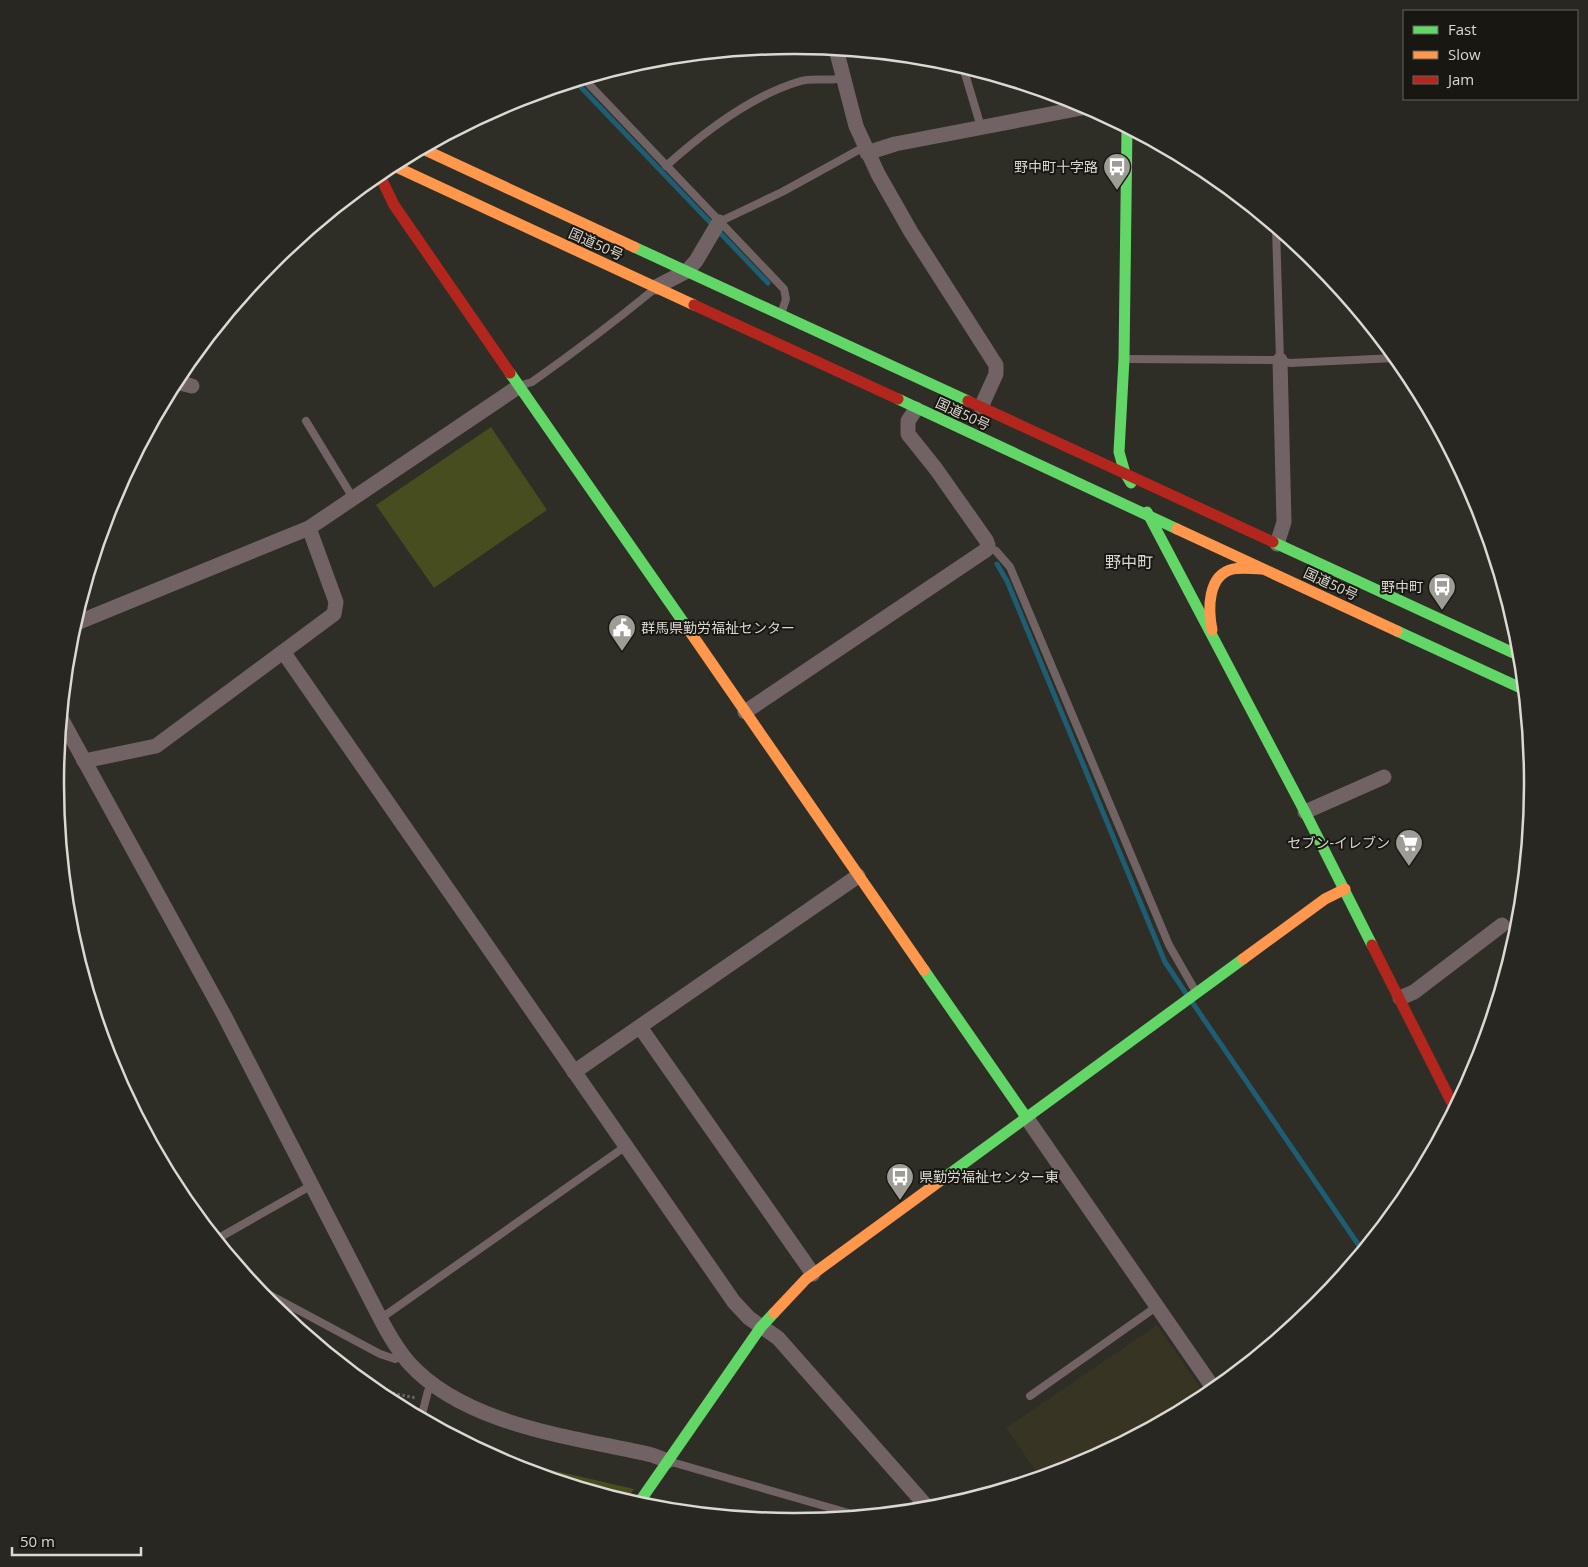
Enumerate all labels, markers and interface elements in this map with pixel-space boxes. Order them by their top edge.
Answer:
legend [1403,10,1578,100]
text: Fast [1448,19,1477,39]
text: Slow [1448,44,1481,64]
text: Jam [1446,69,1474,89]
bus stop icon: 野中町十字路 [1102,152,1132,191]
place label: 野中町十字路 [1014,157,1098,176]
street label: 国道50号 [566,223,627,264]
street label: 国道50号 [933,393,994,434]
district label: 野中町 [1105,551,1153,573]
street label: 国道50号 [1301,563,1362,604]
bus stop icon: 野中町 [1427,572,1457,611]
place label: 野中町 [1381,577,1423,596]
public building icon: 群馬県勤労福祉センター [607,613,637,652]
place label: 群馬県勤労福祉センター [641,618,795,637]
supermarket icon: セブン-イレブン [1394,828,1424,867]
place label: セブン-イレブン [1287,833,1390,852]
bus stop icon: 県勤労福祉センター東 [885,1162,915,1201]
place label: 県勤労福祉センター東 [919,1167,1059,1186]
scale bar [12,1524,141,1556]
text: 50 m [20,1531,55,1551]

